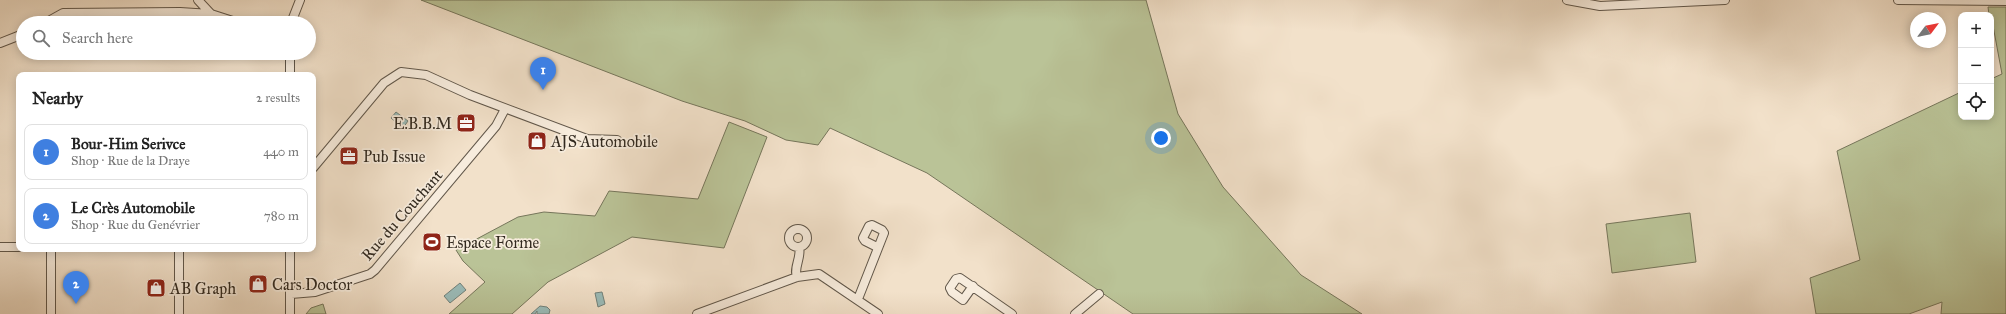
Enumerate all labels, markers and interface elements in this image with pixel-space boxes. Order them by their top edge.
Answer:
north arrow [1910,12,1946,48]
map controls [1958,12,1994,120]
button: + [1958,12,1994,48]
search box [16,16,316,60]
icon: search [30,27,52,49]
text: Search here [62,29,133,47]
button: − [1958,48,1994,84]
pin: 1 [530,57,556,90]
button: locate [1958,84,1994,120]
text: Nearby [32,88,83,109]
text: 2 results [256,90,300,106]
office icon: E.B.B.M [455,112,477,134]
place label: E.B.B.M [393,114,452,133]
your location [1151,128,1171,148]
shop icon: AJS Automobile [526,130,548,152]
place label: AJS Automobile [550,132,658,152]
text: Bour-Him Serivce [71,135,185,153]
text: 1 [43,144,49,160]
text: 440 m [263,144,299,160]
office icon: Pub Issue [338,145,360,167]
place label: Pub Issue [363,147,426,166]
text: Shop · Rue de la Draye [71,153,190,169]
street label: Rue du Couchant [357,165,447,264]
text: Le Crès Automobile [71,199,195,217]
text: 2 [43,208,49,224]
text: 780 m [264,208,299,224]
text: Shop · Rue du Genévrier [71,217,200,233]
sports icon: Espace Forme [421,231,443,253]
place label: Espace Forme [446,233,540,252]
pin: 2 [63,271,89,304]
shop icon: Cars Doctor [247,273,269,295]
place label: Cars Doctor [272,275,352,294]
shop icon: AB Graph [145,277,167,299]
place label: AB Graph [169,279,236,298]

